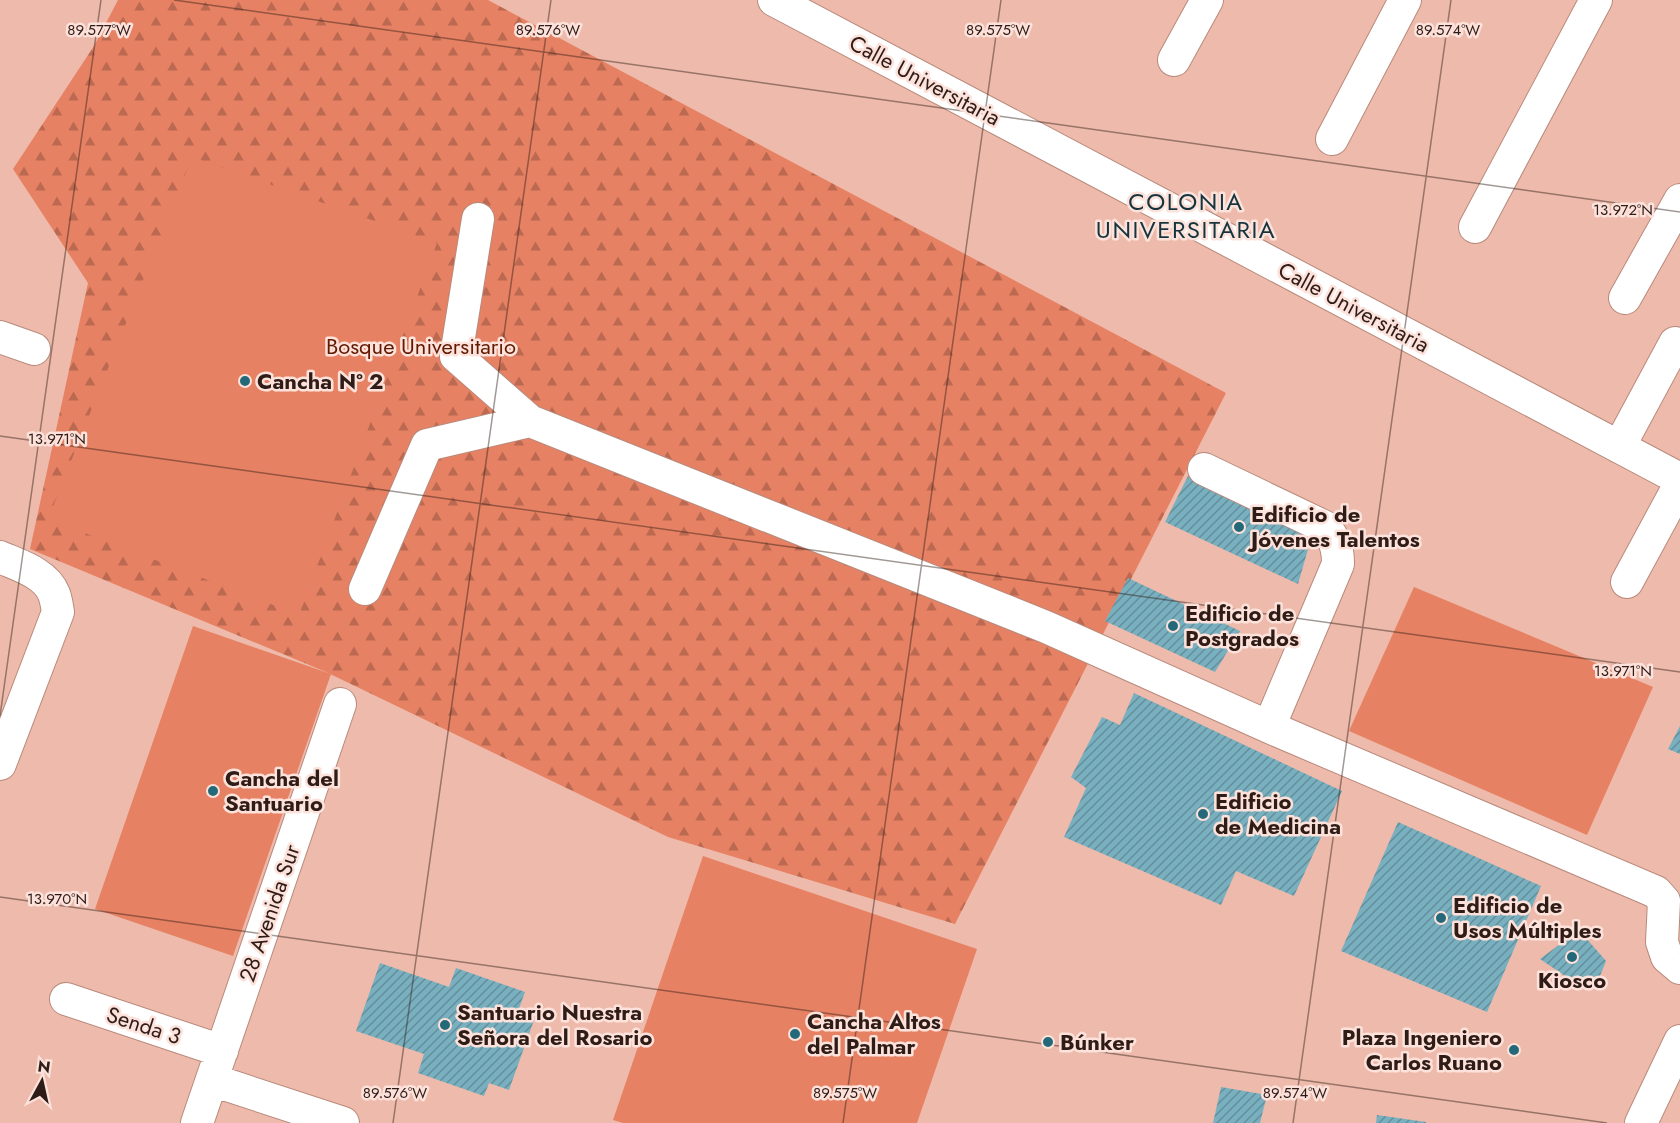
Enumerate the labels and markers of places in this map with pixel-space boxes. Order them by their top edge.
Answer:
place label: Cancha Nº 2 [257,365,383,397]
marker: Cancha Nº 2 [238,374,252,388]
place label: Edificio de Jóvenes Talentos [1247,498,1420,555]
marker: Edificio de Jóvenes Talentos [1232,520,1246,534]
place label: Edificio de Postgrados [1185,597,1299,654]
marker: Edificio de Postgrados [1166,619,1180,633]
place label: Cancha del Santuario [225,762,339,819]
marker: Cancha del Santuario [206,784,220,798]
place label: Edificio de Medicina [1215,785,1341,842]
marker: Edificio de Medicina [1196,807,1210,821]
place label: Edificio de Usos Múltiples [1453,889,1601,946]
marker: Edificio de Usos Múltiples [1434,911,1448,925]
marker: Kiosco [1565,950,1579,964]
place label: Kiosco [1538,964,1606,996]
place label: Santuario Nuestra Señora del Rosario [457,996,652,1053]
place label: Cancha Altos del Palmar [807,1005,941,1062]
marker: Santuario Nuestra Señora del Rosario [438,1018,452,1032]
place label: Plaza Ingeniero Carlos Ruano [1342,1021,1502,1078]
place label: Búnker [1060,1026,1134,1058]
marker: Cancha Altos del Palmar [788,1027,802,1041]
marker: Búnker [1041,1035,1055,1049]
marker: Plaza Ingeniero Carlos Ruano [1507,1043,1521,1057]

